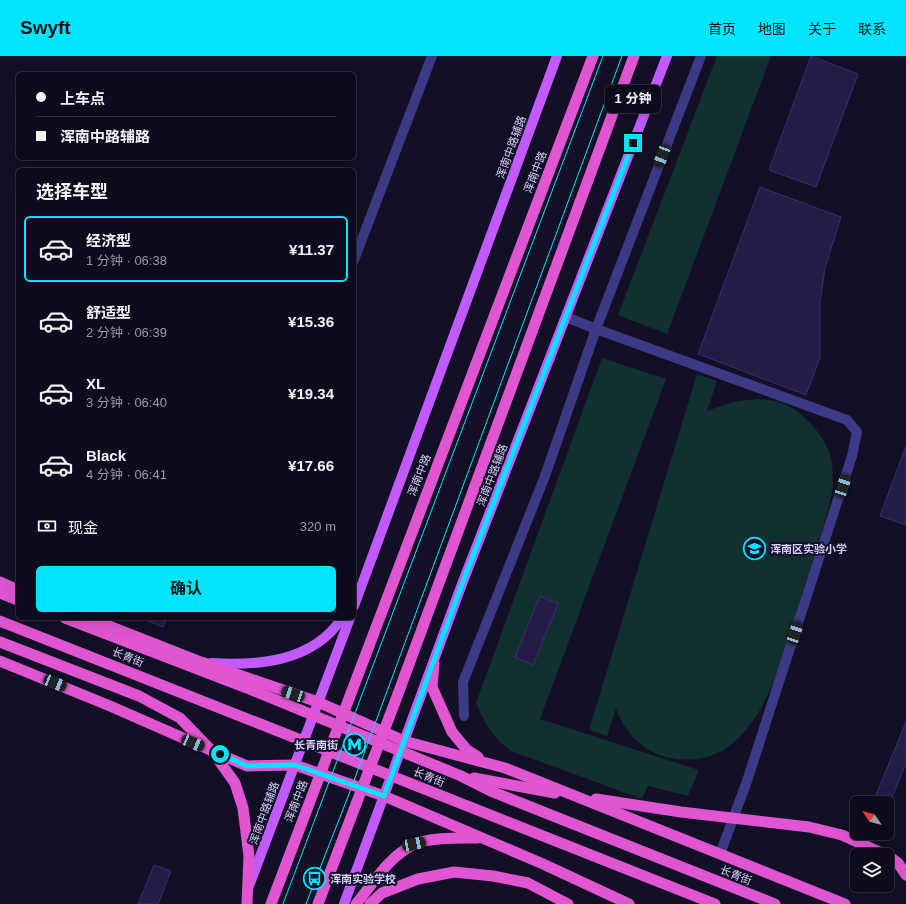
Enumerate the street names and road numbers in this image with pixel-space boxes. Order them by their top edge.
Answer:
street label: 浑南中路辅路 [494,114,528,181]
street label: 浑南中路 [521,149,548,196]
street label: 浑南中路辅路 [474,442,509,509]
street label: 浑南中路 [405,452,432,499]
street label: 长青街 [110,645,146,669]
street label: 长青街 [411,765,447,789]
street label: 浑南中路 [282,778,309,825]
street label: 浑南中路辅路 [247,780,281,847]
street label: 长青街 [718,863,754,887]

